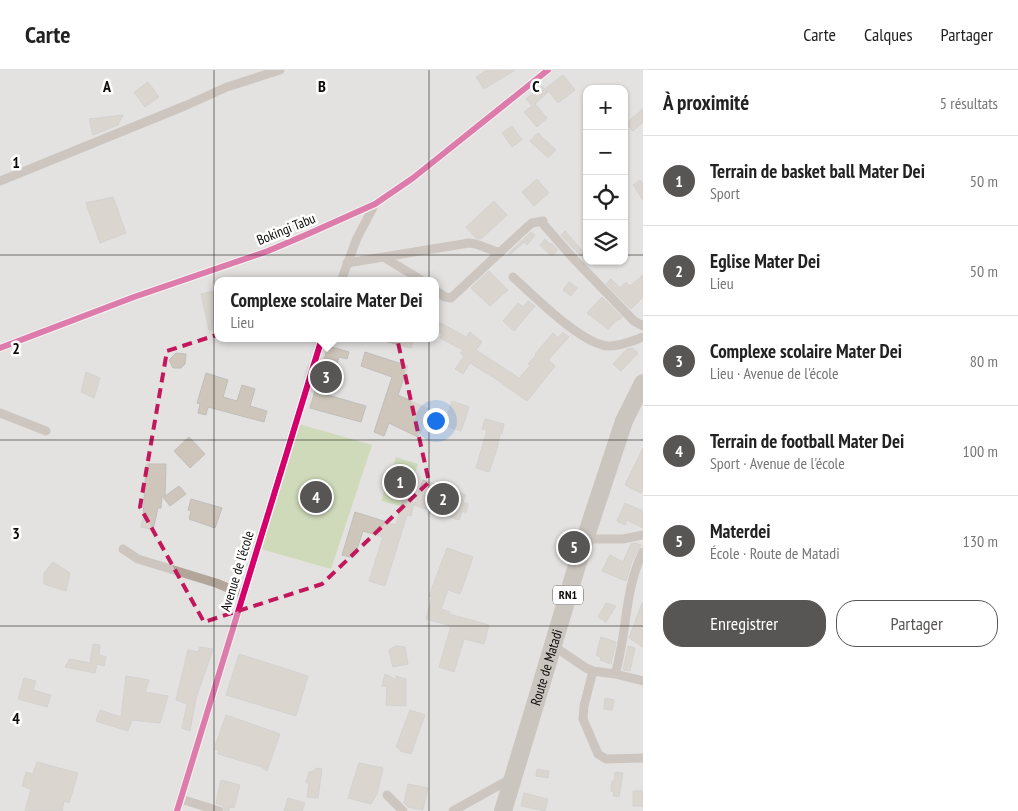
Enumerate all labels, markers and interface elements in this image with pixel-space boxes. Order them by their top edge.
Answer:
text: Carte [25,19,71,50]
text: Carte [803,23,836,46]
text: Calques [864,23,913,46]
text: Partager [941,23,993,46]
text: A [102,76,112,96]
text: B [318,76,326,96]
text: C [532,76,540,96]
map controls [583,85,628,265]
button: + [583,85,628,130]
text: À proximité [663,89,749,116]
text: 5 résultats [940,93,998,113]
button: − [583,130,628,175]
text: 1 [12,152,20,172]
text: Terrain de basket ball Mater Dei [710,159,925,183]
text: 1 [675,171,683,191]
text: 50 m [970,171,998,191]
button: locate [583,175,628,220]
text: Sport [710,183,740,203]
street label: Bokingi Tabu [254,209,318,249]
button: layers [583,220,628,265]
text: Eglise Mater Dei [710,249,820,273]
text: 2 [675,261,683,281]
text: 50 m [970,261,998,281]
text: Lieu [710,273,734,293]
popup [214,277,439,342]
text: Complexe scolaire Mater Dei [230,288,423,312]
text: Lieu [230,312,254,332]
text: 2 [12,338,20,358]
text: Complexe scolaire Mater Dei [710,339,902,363]
text: 3 [675,351,683,371]
text: 80 m [970,351,998,371]
pin: 3 [310,358,342,396]
text: Lieu · Avenue de l'école [710,363,839,383]
your location [423,408,449,434]
text: Terrain de football Mater Dei [710,429,904,453]
text: 4 [675,441,683,461]
text: 100 m [963,441,998,461]
text: Sport · Avenue de l'école [710,453,845,473]
pin: 1 [384,463,416,501]
pin: 4 [300,478,332,516]
pin: 2 [427,480,459,518]
text: Materdei [710,519,771,543]
text: 3 [12,523,20,543]
street label: Avenue de l'école [216,528,258,613]
pin: 5 [558,528,590,566]
text: 5 [675,531,683,551]
text: 130 m [963,531,998,551]
text: École · Route de Matadi [710,543,840,563]
road number: RN1 [553,586,583,604]
button: Enregistrer [663,600,826,647]
button: Partager [836,600,998,647]
street label: Route de Matadi [526,627,566,708]
text: 4 [12,708,20,728]

